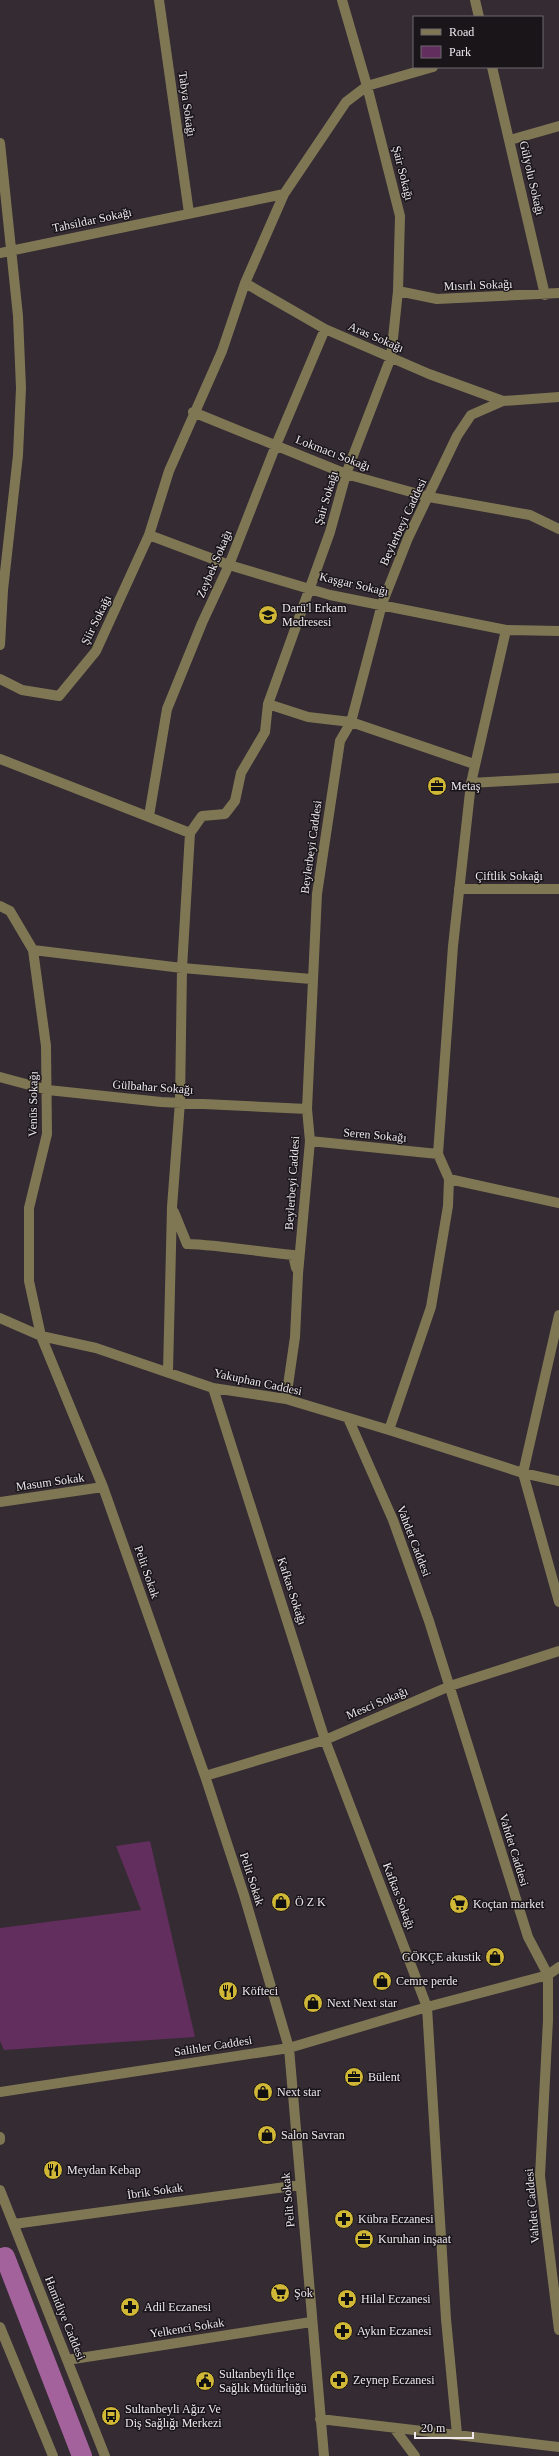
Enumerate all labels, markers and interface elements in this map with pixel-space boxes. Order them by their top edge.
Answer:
legend [413,16,543,68]
text: Road [449,25,474,39]
text: Park [449,45,471,59]
street label: Tabya Sokağı [176,71,199,138]
street label: Gülyolu Sokağı [517,140,547,217]
street label: Şair Sokağı [389,144,417,202]
street label: Tahsildar Sokağı [51,205,134,235]
street label: Mısırlı Sokağı [443,277,513,293]
street label: Aras Sokağı [346,319,406,355]
street label: Lokmacı Sokağı [294,432,373,474]
street label: Şair Sokağı [311,469,341,527]
street label: Beylerbeyi Caddesi [377,476,430,568]
street label: Zeybek Sokağı [193,527,235,600]
street label: Kaşgar Sokağı [318,569,390,599]
street label: Şiir Sokağı [78,592,114,647]
place label: Darü'l Erkam Medresesi [282,601,347,629]
school or university icon: Darü'l Erkam Medresesi [257,604,279,626]
office icon: Metaş [426,775,448,797]
place label: Metaş [451,779,481,793]
street label: Beylerbeyi Caddesi [298,799,325,895]
street label: Çiftlik Sokağı [475,869,544,883]
street label: Venüs Sokağı [25,1070,41,1137]
street label: Gülbahar Sokağı [112,1077,195,1097]
street label: Seren Sokağı [343,1125,408,1145]
street label: Beylerbeyi Caddesi [282,1135,302,1231]
street label: Yakuphan Caddesi [213,1366,304,1398]
street label: Masum Sokak [15,1470,85,1494]
street label: Vahdet Caddesi [394,1503,434,1579]
street label: Pelit Sokak [131,1544,163,1600]
street label: Kafkas Sokağı [274,1555,310,1627]
street label: Mesci Sokağı [344,1683,411,1722]
street label: Vahdet Caddesi [496,1812,532,1889]
street label: Pelit Sokak [237,1851,267,1907]
street label: Kafkas Sokağı [380,1861,418,1932]
shop icon: Ö Z K [270,1891,292,1913]
supermarket icon: Koçtan market [448,1893,470,1915]
place label: Ö Z K [295,1895,326,1909]
place label: Koçtan market [473,1897,545,1911]
shop icon: GÖKÇE akustik [484,1946,506,1968]
place label: GÖKÇE akustik [402,1950,481,1964]
shop icon: Cemre perde [371,1970,393,1992]
place label: Cemre perde [396,1974,458,1988]
restaurant icon: Köfteci [217,1980,239,2002]
place label: Köfteci [242,1984,279,1998]
shop icon: Next Next star [302,1992,324,2014]
place label: Next Next star [327,1996,397,2010]
street label: Salihler Caddesi [173,2033,254,2059]
office icon: Bülent [343,2066,365,2088]
place label: Bülent [368,2070,401,2084]
shop icon: Next star [252,2081,274,2103]
place label: Next star [277,2085,321,2099]
shop icon: Salon Savran [256,2124,278,2146]
place label: Salon Savran [281,2128,345,2142]
restaurant icon: Meydan Kebap [42,2159,64,2181]
place label: Meydan Kebap [67,2163,141,2177]
street label: Vahdet Caddesi [522,2167,542,2244]
street label: Pelit Sokak [279,2172,297,2228]
street label: İbrik Sokak [126,2180,184,2202]
pharmacy icon: Kübra Eczanesi [333,2208,355,2230]
place label: Kübra Eczanesi [358,2212,434,2226]
office icon: Kuruhan inşaat [353,2228,375,2250]
place label: Kuruhan inşaat [378,2232,452,2246]
street label: Hamidiye Caddesi [42,2274,88,2362]
supermarket icon: Şok [269,2282,291,2304]
place label: Şok [294,2286,313,2300]
pharmacy icon: Hilal Eczanesi [336,2288,358,2310]
place label: Hilal Eczanesi [361,2292,431,2306]
pharmacy icon: Adil Eczanesi [119,2296,141,2318]
place label: Adil Eczanesi [144,2300,212,2314]
street label: Yelkenci Sokak [149,2315,225,2341]
pharmacy icon: Aykın Eczanesi [332,2320,354,2342]
place label: Aykın Eczanesi [357,2324,432,2338]
place label: Sultanbeyli İlçe Sağlık Müdürlüğü [219,2367,307,2395]
pharmacy icon: Zeynep Eczanesi [328,2369,350,2391]
public building icon: Sultanbeyli İlçe Sağlık Müdürlüğü [194,2370,216,2392]
place label: Zeynep Eczanesi [353,2373,435,2387]
place label: Sultanbeyli Ağız Ve Diş Sağlığı Merkezi [125,2402,222,2430]
bus stop icon: Sultanbeyli Ağız Ve Diş Sağlığı Merkezi [100,2405,122,2427]
scale bar [415,2414,473,2440]
text: 20 m [421,2421,446,2435]

